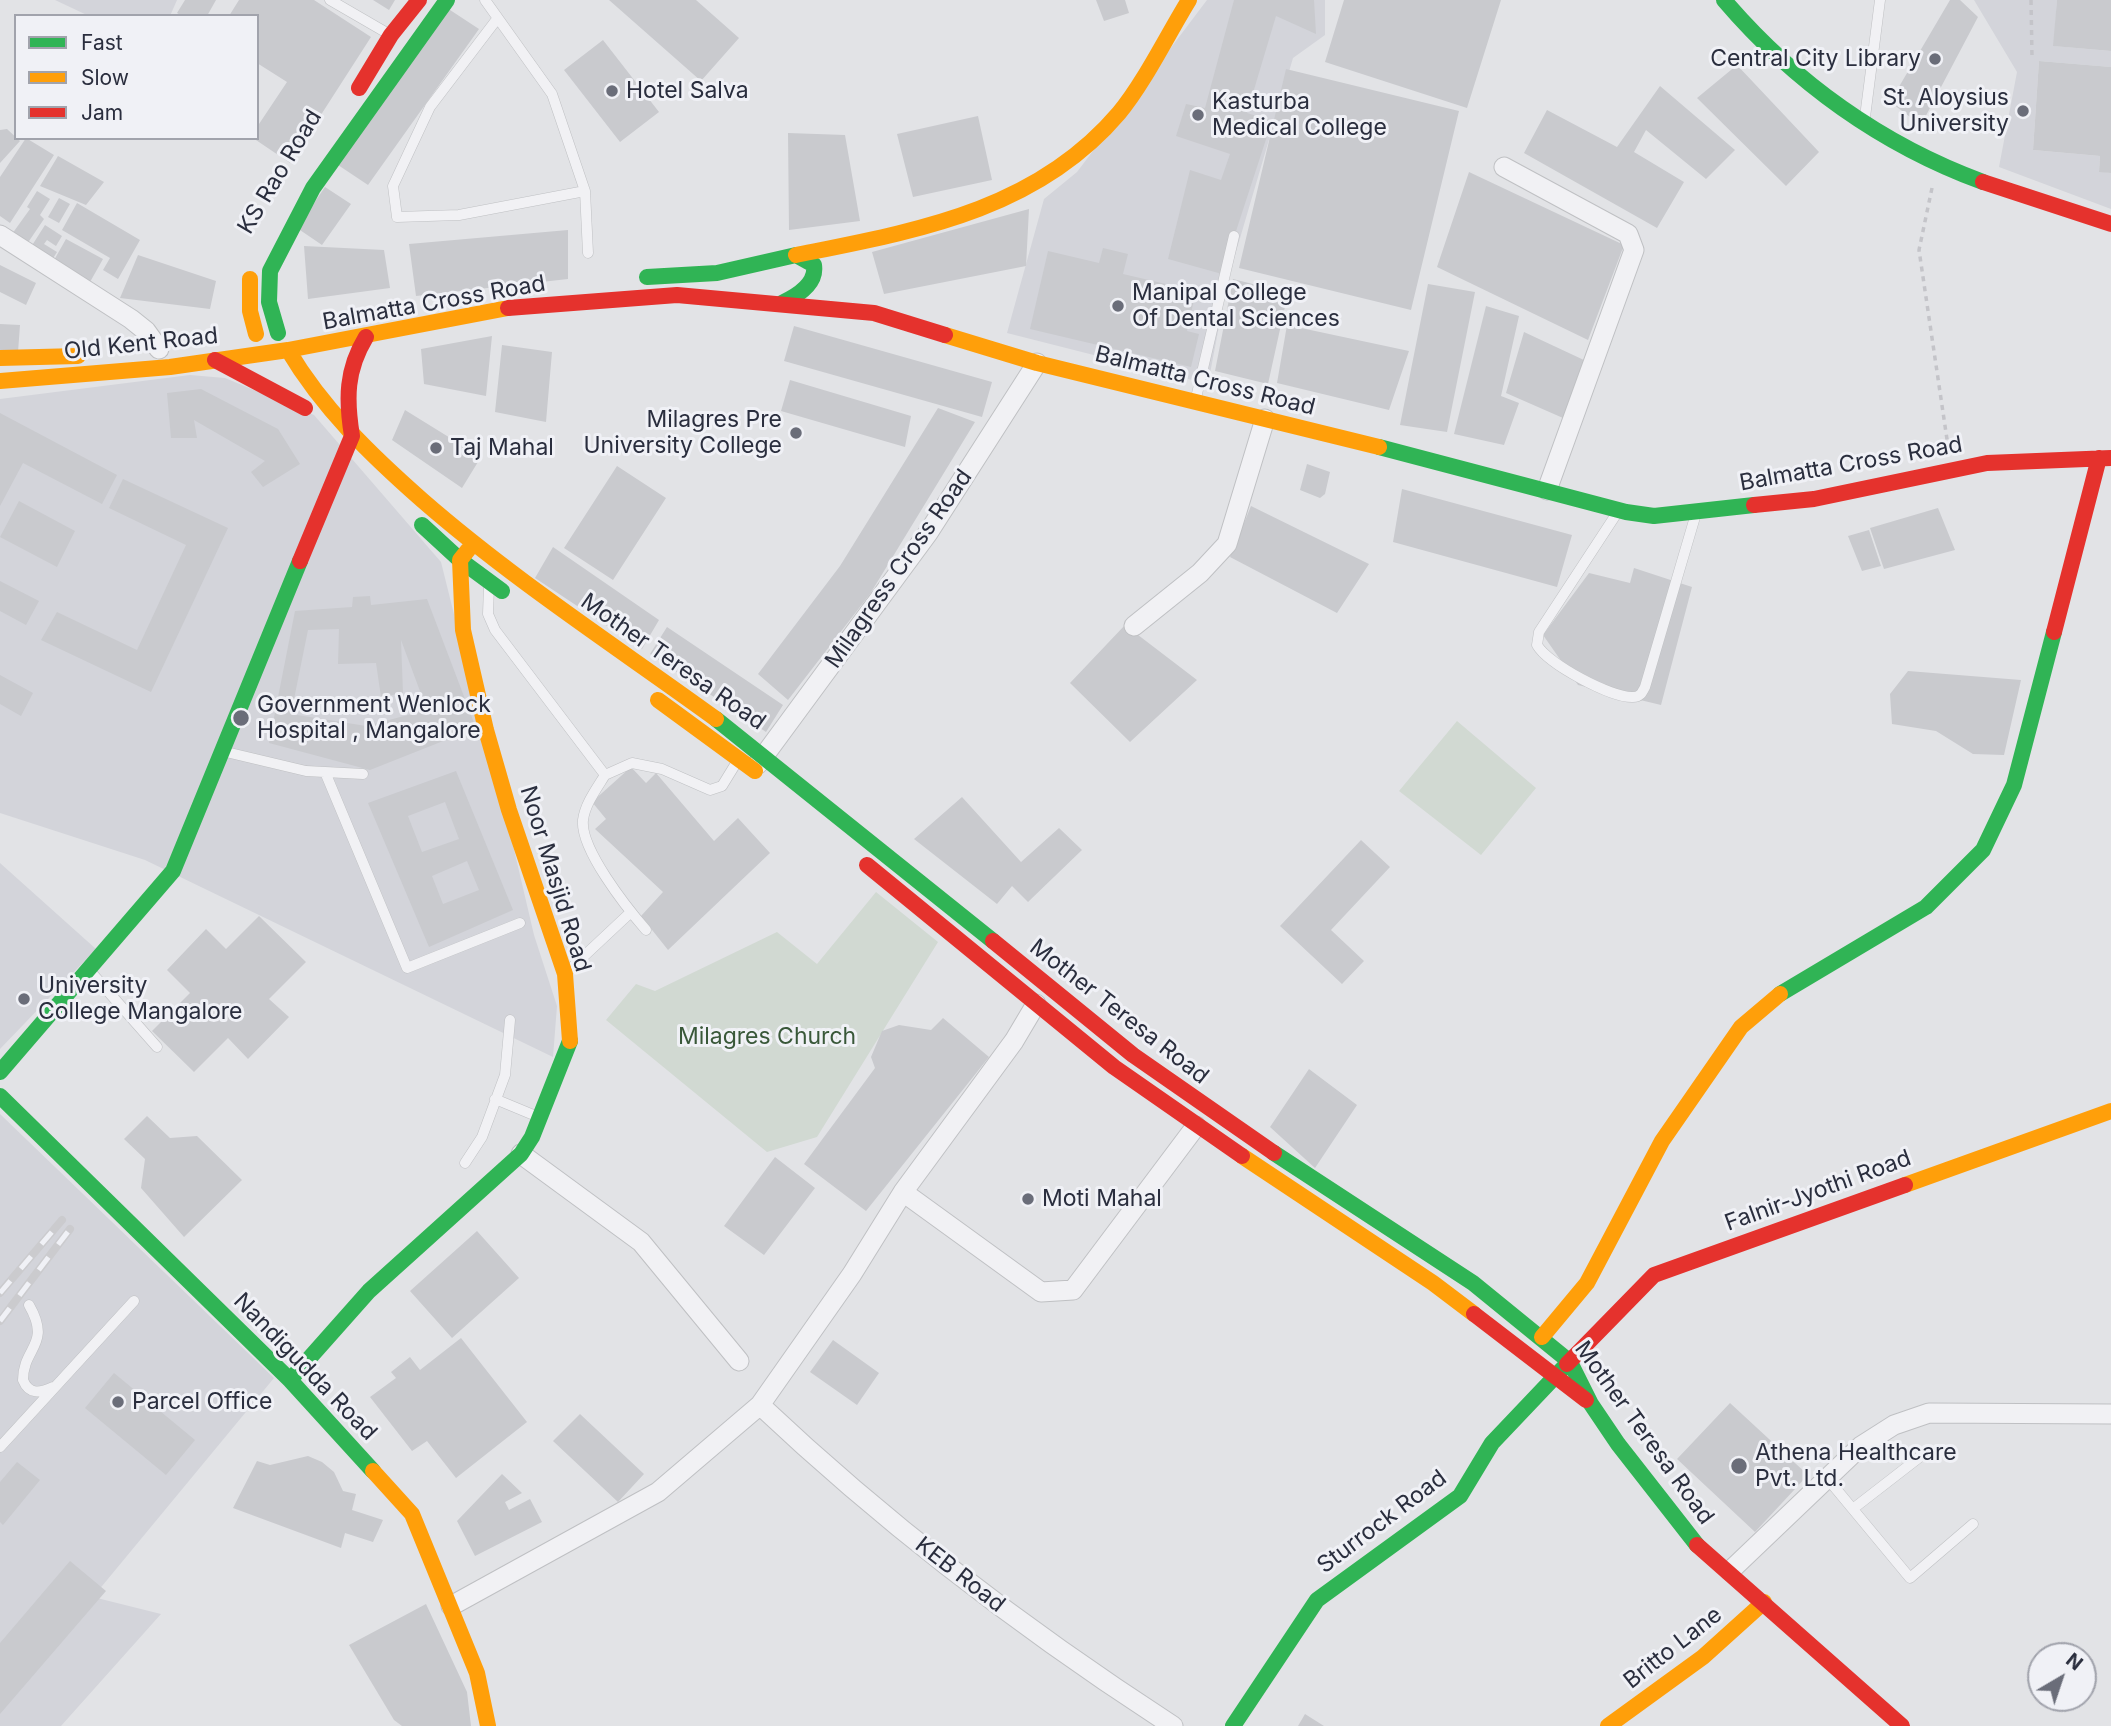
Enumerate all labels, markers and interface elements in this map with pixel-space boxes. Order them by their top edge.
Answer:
legend [14,14,259,140]
text: Fast [81,30,123,55]
place label: Central City Library [1710,45,1921,73]
marker: Central City Library [1927,51,1943,67]
text: Slow [81,65,129,90]
place label: Hotel Salva [626,77,749,105]
marker: Hotel Salva [604,83,620,99]
place label: St. Aloysius University [1882,84,2009,138]
place label: Kasturba Medical College [1212,88,1387,142]
text: Jam [81,100,123,125]
marker: St. Aloysius University [2015,103,2031,119]
street label: KS Rao Road [232,105,328,239]
marker: Kasturba Medical College [1190,107,1206,123]
street label: Balmatta Cross Road [320,270,548,336]
place label: Manipal College Of Dental Sciences [1132,279,1340,333]
marker: Manipal College Of Dental Sciences [1110,298,1126,314]
street label: Old Kent Road [63,322,219,366]
street label: Balmatta Cross Road [1092,340,1318,422]
place label: Milagres Pre University College [583,406,782,460]
marker: Milagres Pre University College [788,425,804,441]
street label: Balmatta Cross Road [1737,431,1965,497]
place label: Taj Mahal [450,434,554,462]
marker: Taj Mahal [428,440,444,456]
street label: Milagress Cross Road [820,464,978,674]
street label: Mother Teresa Road [575,588,771,736]
place label: Government Wenlock Hospital , Mangalore [257,691,491,745]
marker: Government Wenlock Hospital , Mangalore [231,708,251,728]
street label: Noor Masjid Road [514,783,596,975]
street label: Mother Teresa Road [1024,934,1214,1090]
place label: University College Mangalore [38,972,242,1026]
marker: University College Mangalore [16,991,32,1007]
park label: Milagres Church [678,1023,856,1051]
street label: Falnir-Jyothi Road [1721,1145,1915,1237]
place label: Moti Mahal [1042,1185,1162,1213]
marker: Moti Mahal [1020,1191,1036,1207]
street label: Nandigudda Road [228,1288,382,1446]
street label: Mother Teresa Road [1568,1336,1720,1530]
place label: Parcel Office [132,1388,272,1416]
marker: Parcel Office [110,1394,126,1410]
place label: Athena Healthcare Pvt. Ltd. [1755,1439,1957,1493]
marker: Athena Healthcare Pvt. Ltd. [1729,1456,1749,1476]
street label: Sturrock Road [1312,1464,1452,1580]
street label: KEB Road [910,1531,1010,1619]
street label: Britto Lane [1618,1601,1728,1695]
north arrow [2027,1642,2097,1712]
text: N [2061,1648,2087,1675]

